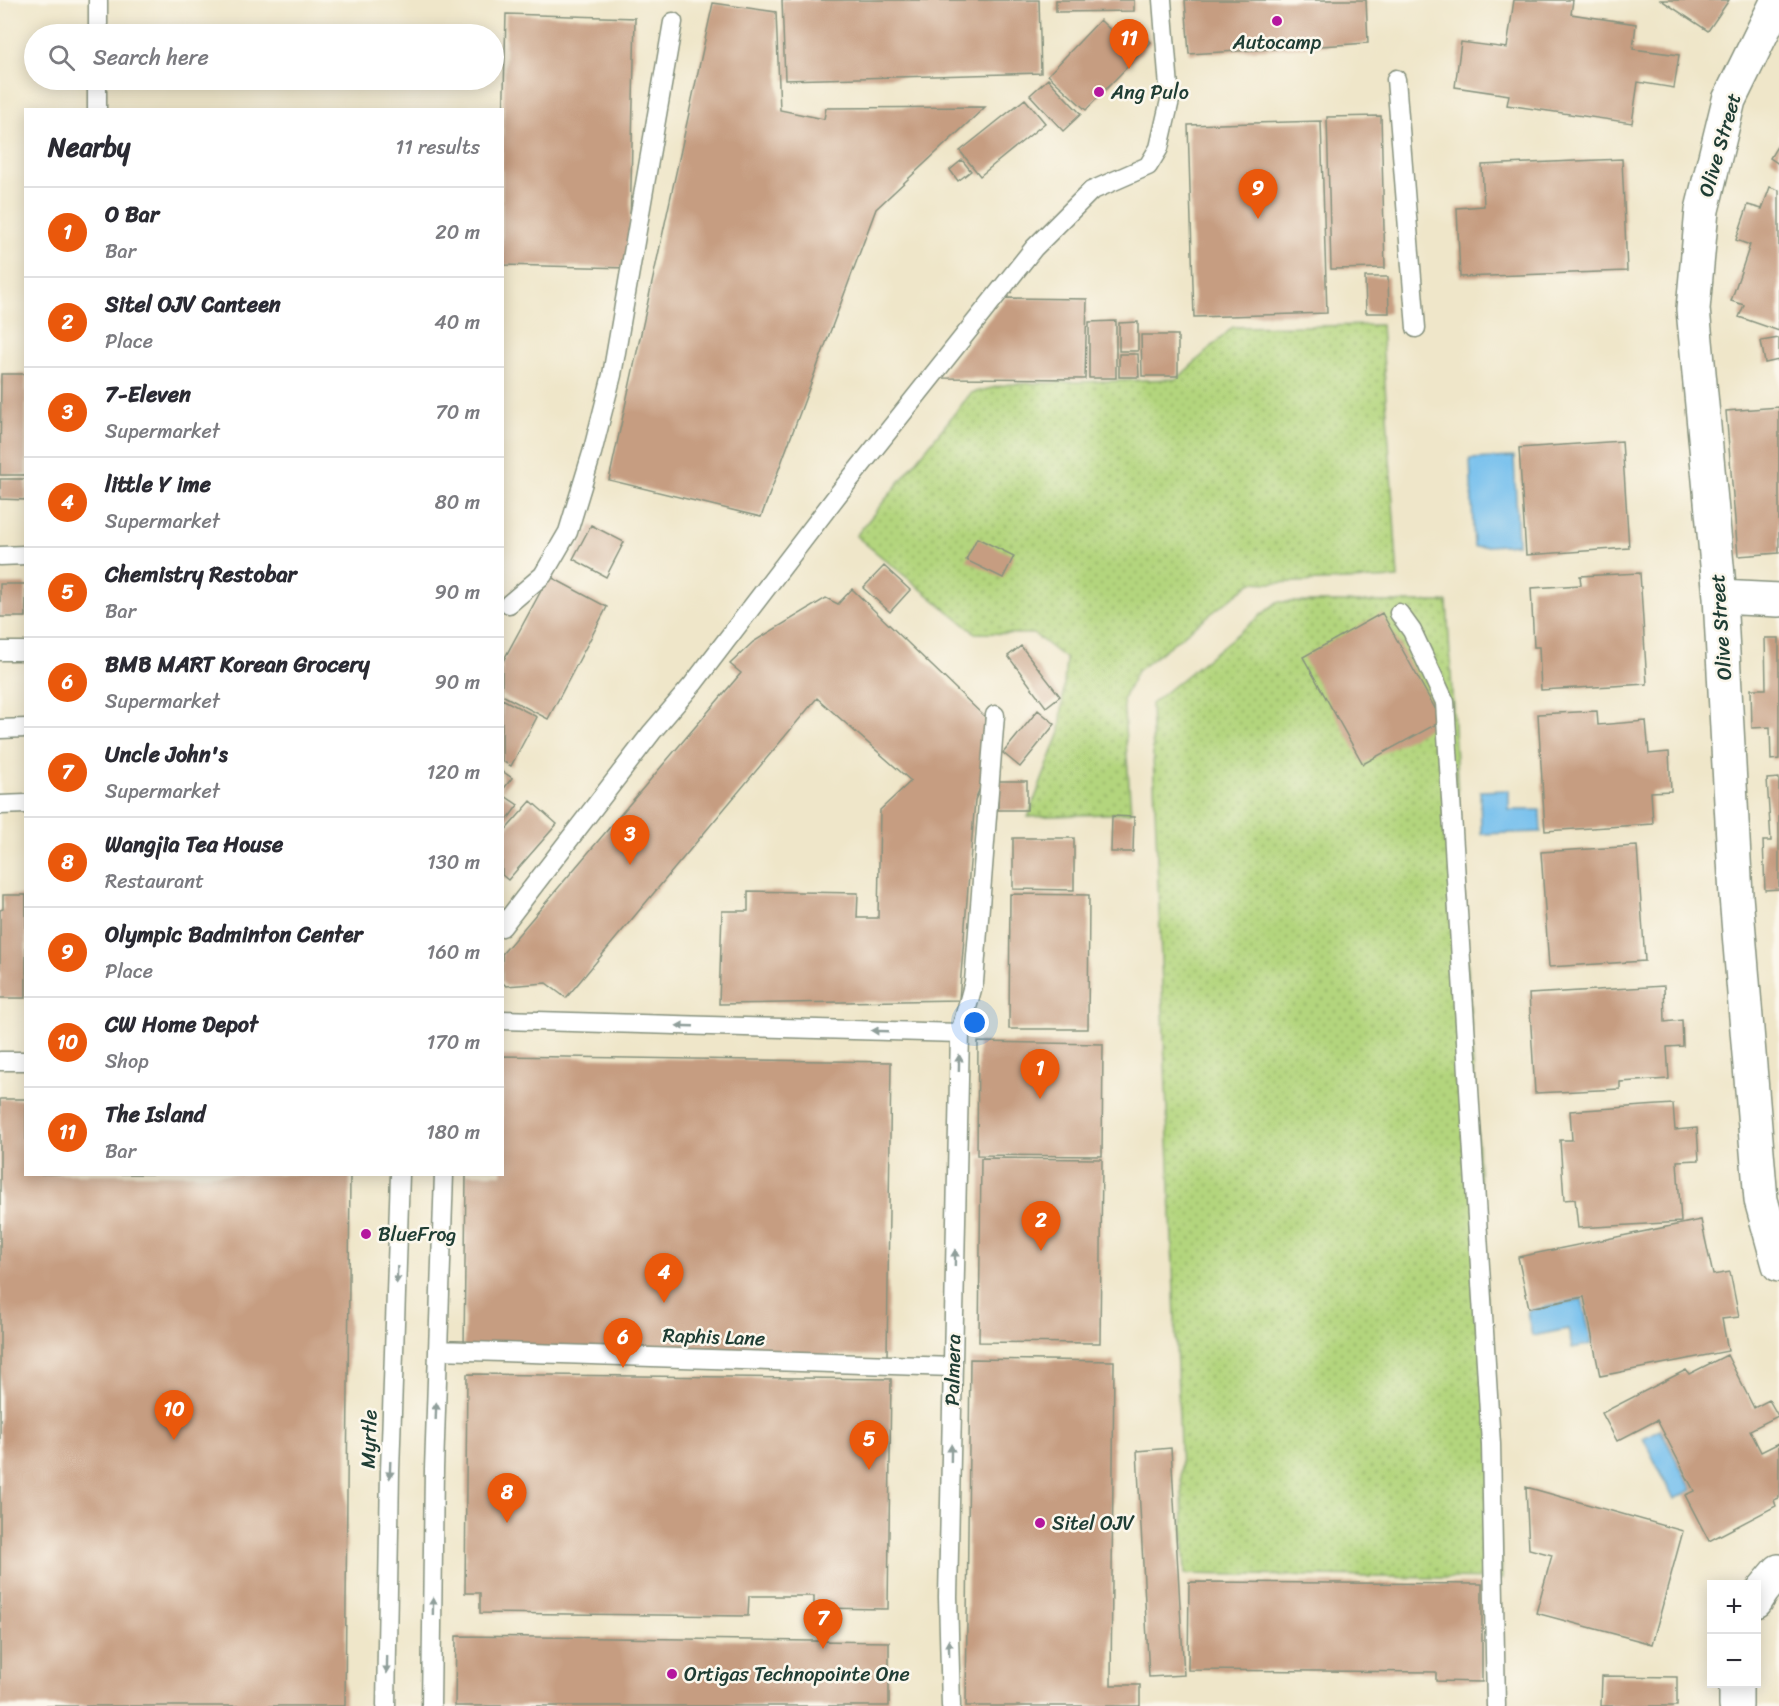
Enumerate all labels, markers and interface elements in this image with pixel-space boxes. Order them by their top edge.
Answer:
marker: Autocamp [1270,14,1284,28]
pin: 11 [1110,20,1148,69]
search box [24,24,504,90]
place label: Autocamp [1232,25,1322,60]
text: Search here [93,38,209,77]
icon: search [45,41,78,74]
place label: Ang Pulo [1110,75,1189,110]
marker: Ang Pulo [1092,85,1106,99]
street label: Olive Street [1689,89,1752,201]
text: Nearby [48,124,130,170]
text: 11 results [396,130,480,165]
pin: 9 [1238,170,1278,219]
text: O Bar [105,195,159,234]
text: 1 [63,215,72,250]
text: 20 m [435,215,480,250]
text: Bar [105,234,136,269]
text: Sitel OJV Canteen [105,285,281,324]
text: 2 [62,305,73,340]
text: 40 m [434,305,480,340]
text: Place [105,324,153,359]
text: 7-Eleven [105,375,191,414]
text: 3 [62,395,73,430]
text: 70 m [435,395,480,430]
text: Supermarket [105,414,220,449]
text: little Y ime [105,465,211,504]
text: 4 [61,485,74,520]
text: 80 m [435,485,480,520]
text: Supermarket [105,504,220,539]
text: Chemistry Restobar [105,555,297,594]
street label: Olive Street [1700,572,1742,681]
text: 5 [61,575,74,610]
text: 90 m [435,575,480,610]
text: Bar [105,594,136,629]
text: BMB MART Korean Grocery [105,645,370,684]
text: 6 [62,665,73,700]
text: 90 m [435,665,480,700]
text: Supermarket [105,684,220,719]
text: Uncle John's [105,735,228,774]
text: 7 [62,755,73,790]
text: 120 m [427,755,480,790]
text: Supermarket [105,774,220,809]
pin: 3 [610,816,650,865]
text: Wangjia Tea House [105,825,283,864]
text: 8 [61,845,74,880]
text: 130 m [427,845,480,880]
text: Restaurant [105,864,204,899]
text: Olympic Badminton Center [105,915,363,954]
text: 9 [61,935,74,970]
text: 160 m [427,935,480,970]
text: Place [105,954,153,989]
text: CW Home Depot [105,1005,258,1044]
your location [960,1008,989,1037]
one-way arrow [676,1021,695,1030]
text: 10 [57,1025,78,1060]
text: 170 m [427,1025,480,1060]
one-way arrow [871,1026,890,1036]
text: Shop [105,1044,149,1079]
pin: 1 [1020,1050,1060,1099]
one-way arrow [954,1053,964,1072]
text: The Island [105,1095,205,1134]
text: 11 [59,1115,76,1150]
text: 180 m [426,1115,480,1150]
text: Bar [105,1134,136,1169]
pin: 2 [1022,1202,1060,1251]
place label: BlueFrog [378,1217,456,1252]
marker: BlueFrog [359,1227,373,1241]
one-way arrow [950,1248,960,1267]
pin: 4 [644,1254,684,1303]
one-way arrow [392,1265,401,1284]
pin: 6 [604,1318,642,1368]
street label: Raphis Lane [662,1318,766,1356]
street label: Palmera [935,1334,971,1406]
pin: 10 [154,1390,194,1440]
one-way arrow [431,1401,441,1420]
street label: Myrtle [350,1409,388,1469]
pin: 5 [850,1420,888,1470]
one-way arrow [946,1443,956,1462]
one-way arrow [386,1460,395,1479]
pin: 8 [488,1474,526,1523]
place label: Sitel OJV [1052,1506,1135,1541]
marker: Sitel OJV [1033,1516,1047,1530]
map controls [1707,1580,1761,1688]
button: + [1707,1580,1761,1634]
one-way arrow [428,1596,437,1615]
pin: 7 [804,1600,842,1649]
button: − [1707,1634,1761,1688]
one-way arrow [945,1638,954,1657]
one-way arrow [382,1655,392,1674]
place label: Ortigas Technopointe One [684,1657,910,1692]
marker: Ortigas Technopointe One [665,1667,679,1681]

